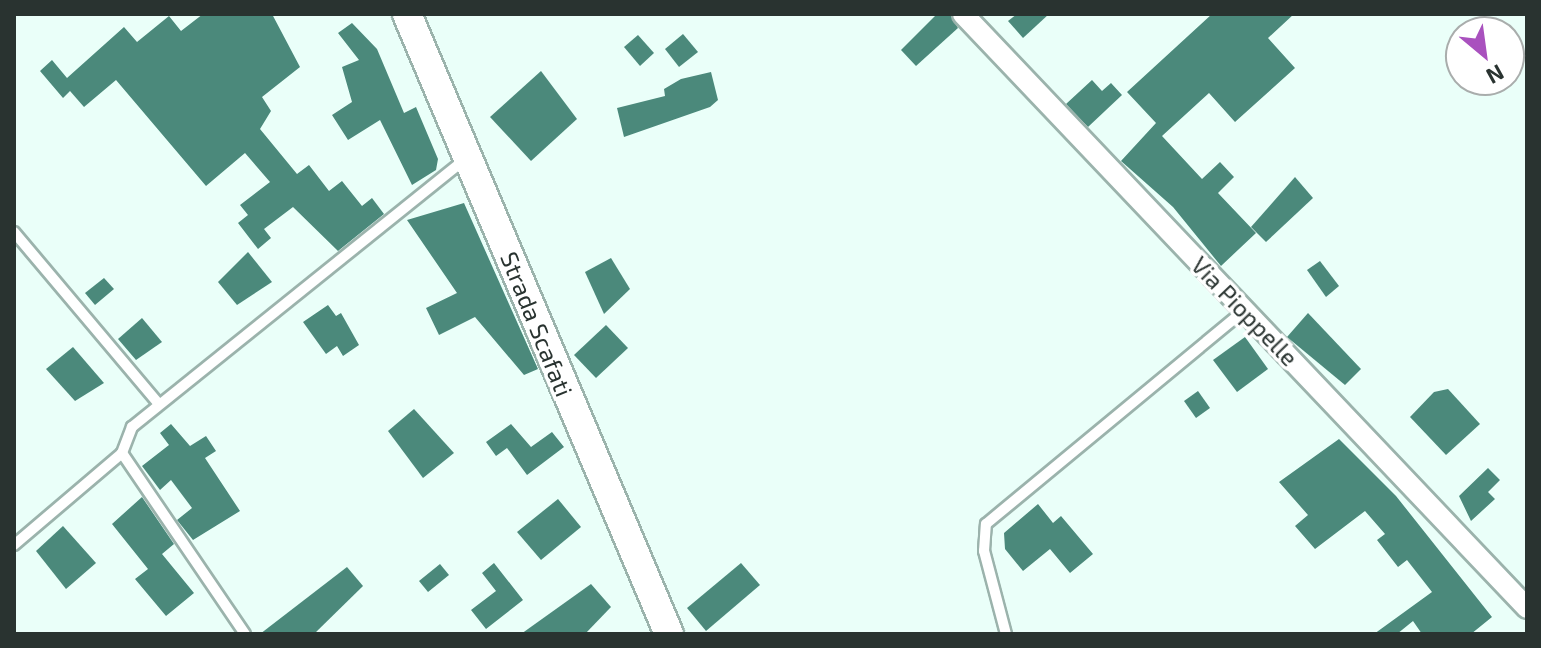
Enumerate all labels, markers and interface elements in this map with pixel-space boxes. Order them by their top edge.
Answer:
north arrow [1445,16,1525,96]
text: N [1482,60,1509,90]
street label: Strada Scafati [495,248,579,400]
street label: Via Pioppelle [1186,250,1304,372]

